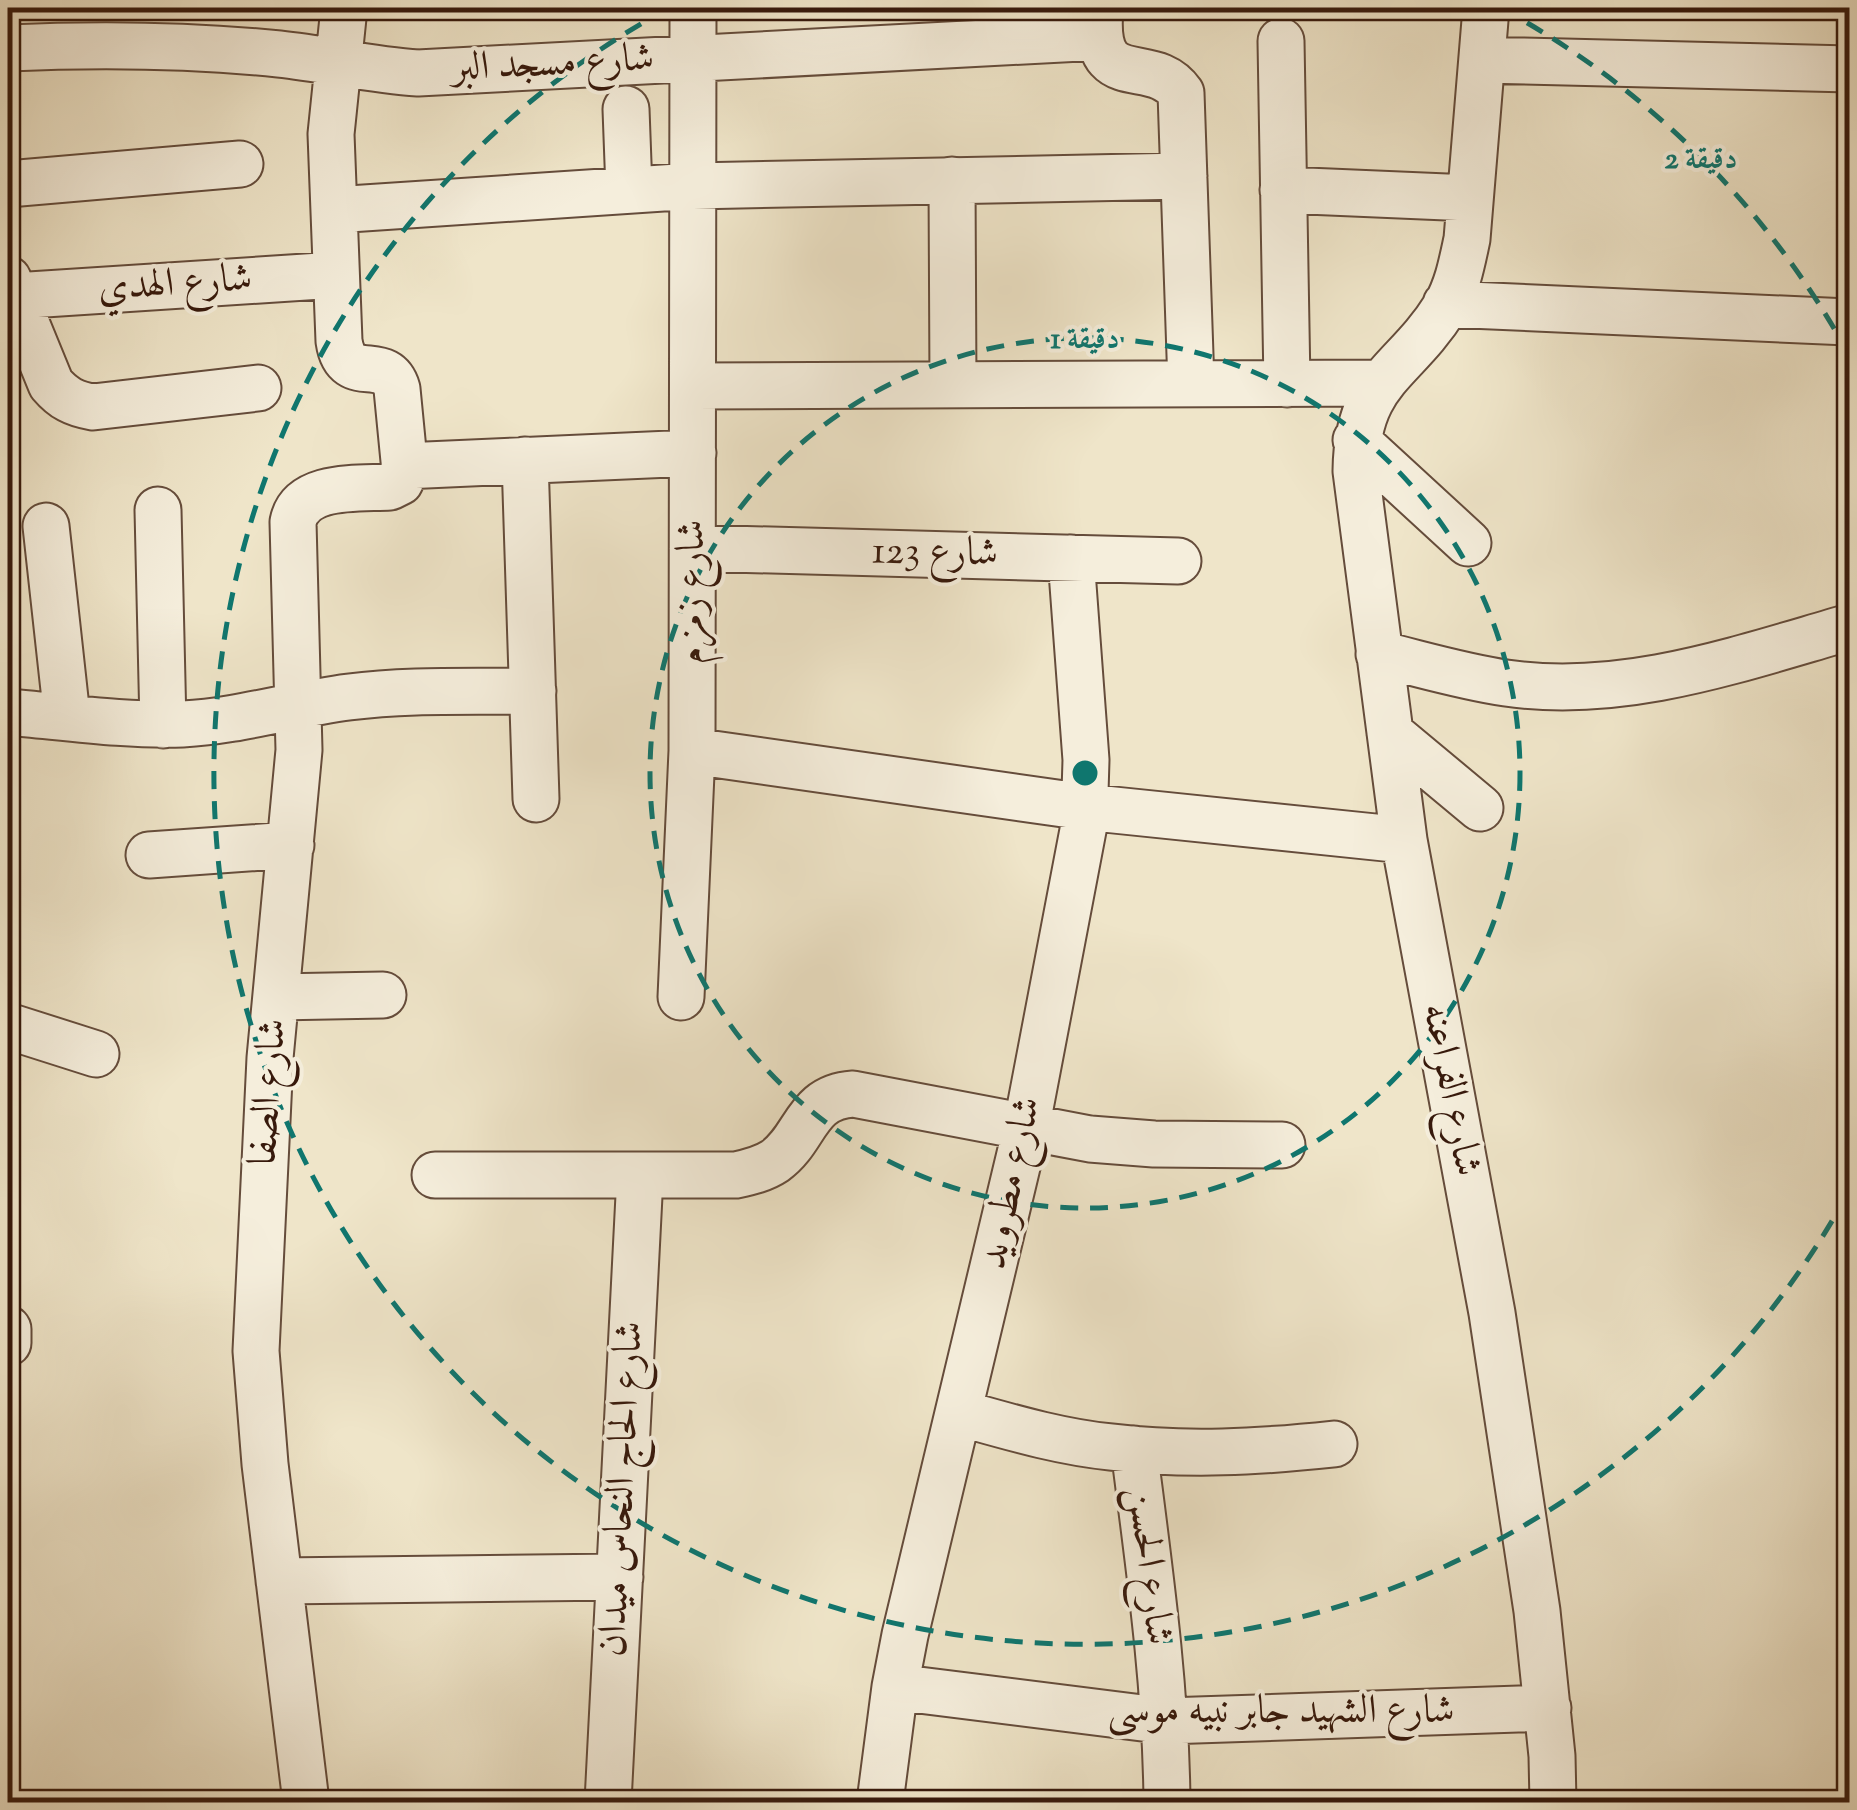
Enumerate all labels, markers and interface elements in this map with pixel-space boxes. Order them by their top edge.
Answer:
street label: شارع مسجد البر [446,31,656,100]
text: 2 دقيقة [1665,139,1737,182]
street label: شارع الهدي [96,251,254,320]
text: 1 دقيقة [1051,319,1119,362]
street label: شارع زمزم [665,520,724,664]
street label: شارع 123 [871,524,999,585]
centre of rings [1067,755,1103,791]
street label: شارع الفراعنه [1404,999,1495,1182]
street label: شارع الصفا [236,1017,305,1167]
street label: شارع مطرويد [966,1092,1059,1275]
street label: شارع الحاج النحاس ميدان [586,1320,663,1658]
street label: شارع الحسن [1109,1484,1186,1649]
street label: شارع الشهيد جابر نبيه موسى [1107,1684,1455,1742]

